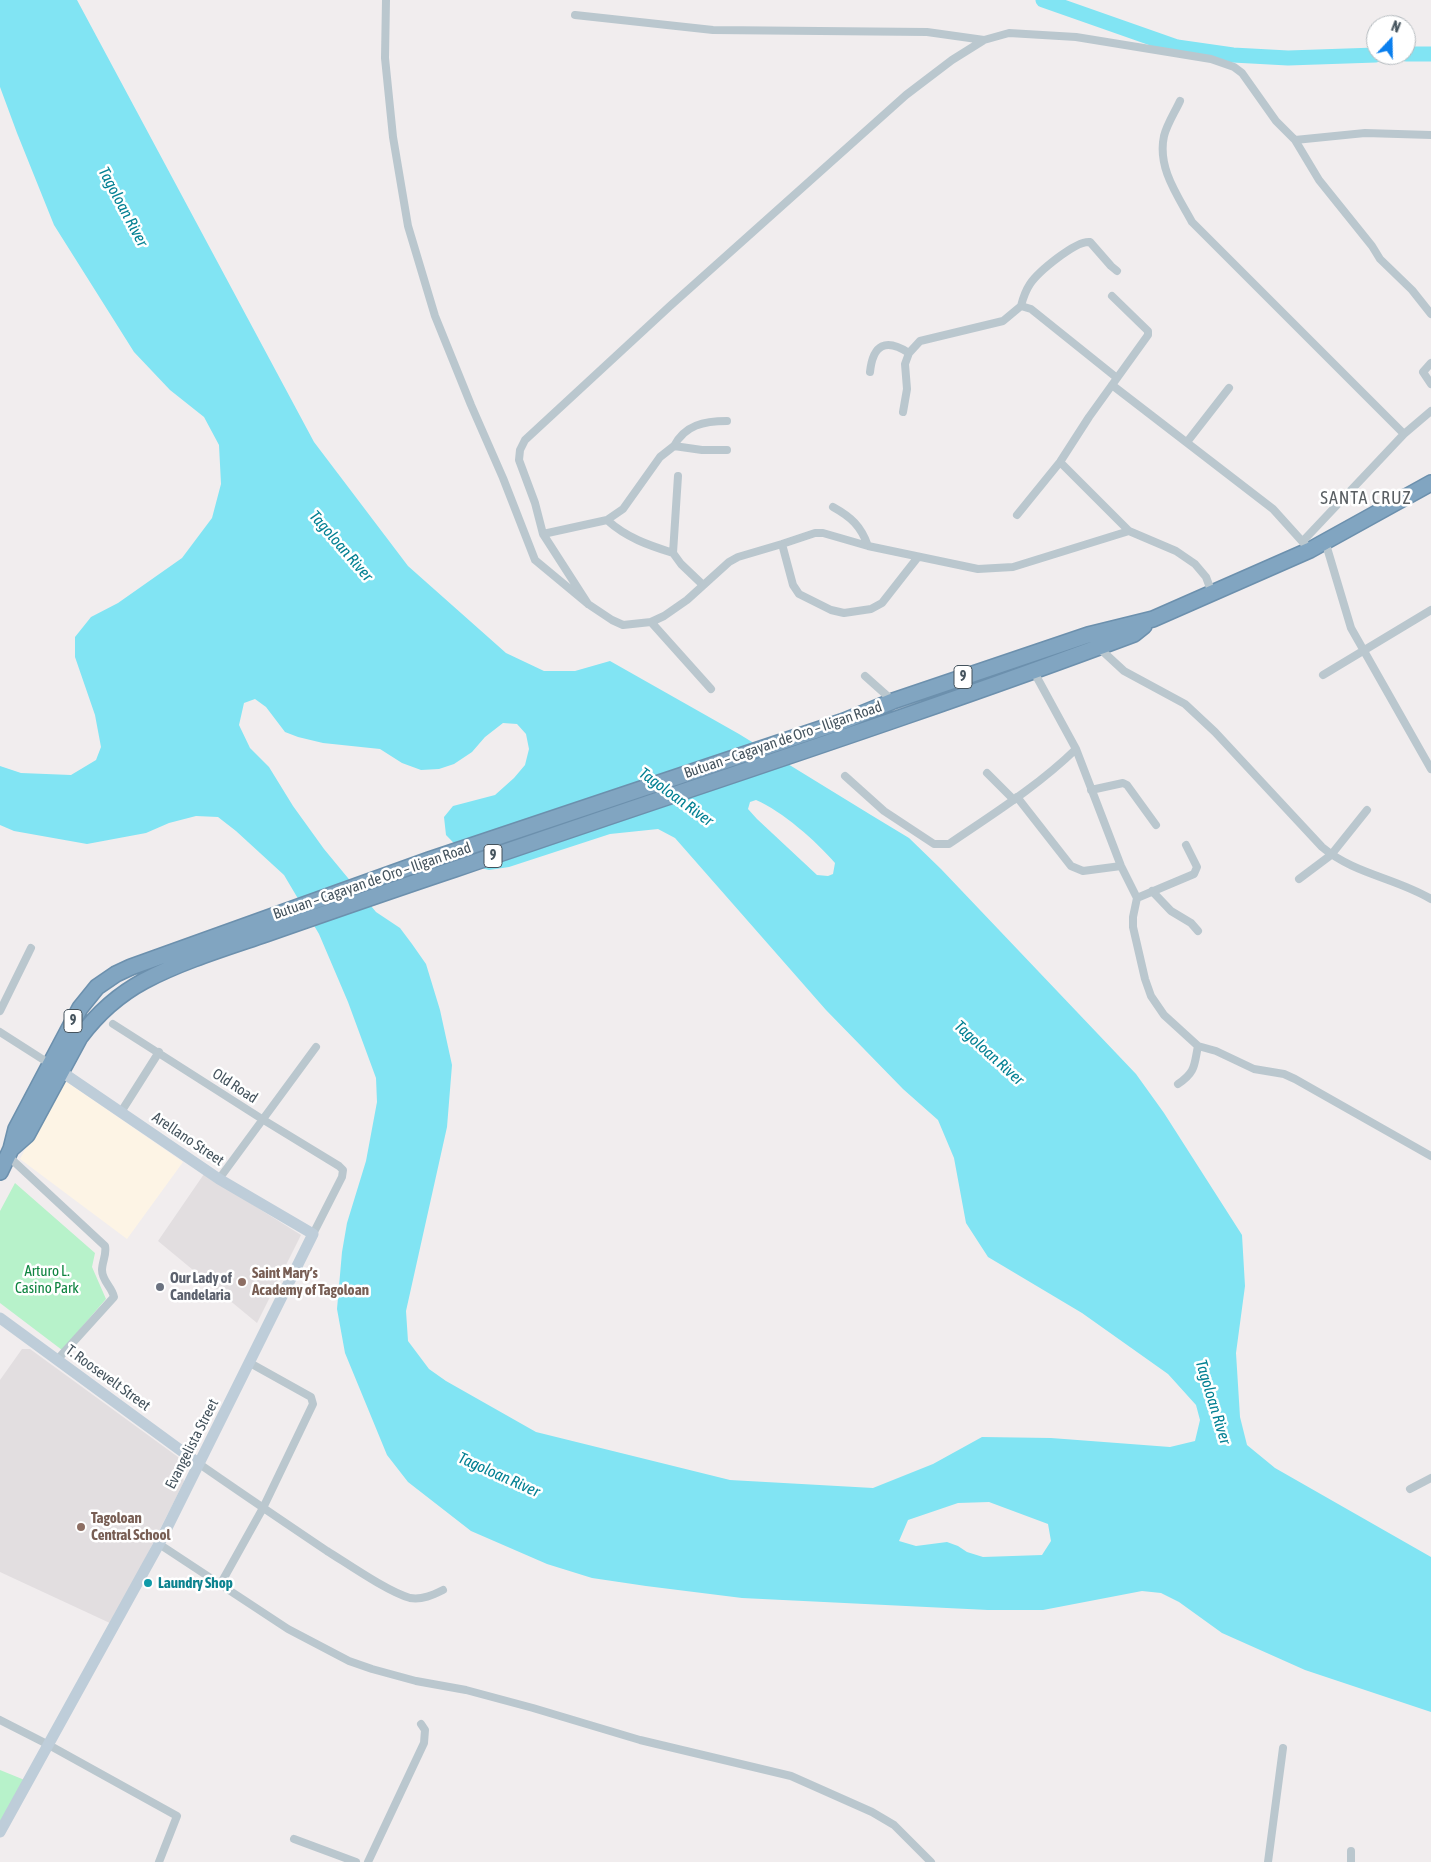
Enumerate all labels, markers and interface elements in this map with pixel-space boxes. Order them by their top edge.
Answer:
north arrow [1366,15,1416,65]
text: N [1389,18,1403,36]
water label: Tagoloan River [94,164,152,250]
district label: SANTA CRUZ [1319,487,1413,509]
water label: Tagoloan River [305,507,377,585]
road number: 9 [954,666,972,689]
street label: Butuan – Cagayan de Oro – Iligan Road [682,698,884,782]
water label: Tagoloan River [635,764,717,830]
street label: Butuan – Cagayan de Oro – Iligan Road [271,839,473,923]
road number: 9 [484,844,502,868]
road number: 9 [64,1009,82,1032]
water label: Tagoloan River [950,1017,1028,1089]
street label: Old Road [209,1065,261,1107]
street label: Arellano Street [149,1108,227,1170]
park label: Arturo L. Casino Park [15,1262,79,1297]
place label: Saint Mary’s Academy of Tagoloan [252,1264,369,1299]
place label: Our Lady of Candelaria [170,1269,232,1304]
marker: Saint Mary’s Academy of Tagoloan [236,1276,248,1288]
marker: Our Lady of Candelaria [154,1281,166,1293]
street label: T. Roosevelt Street [62,1341,154,1415]
water label: Tagoloan River [1191,1357,1235,1447]
street label: Evangelista Street [162,1396,222,1492]
water label: Tagoloan River [455,1448,543,1502]
place label: Tagoloan Central School [91,1509,170,1544]
marker: Tagoloan Central School [75,1521,87,1533]
place label: Laundry Shop [158,1574,233,1592]
marker: Laundry Shop [142,1577,154,1589]

